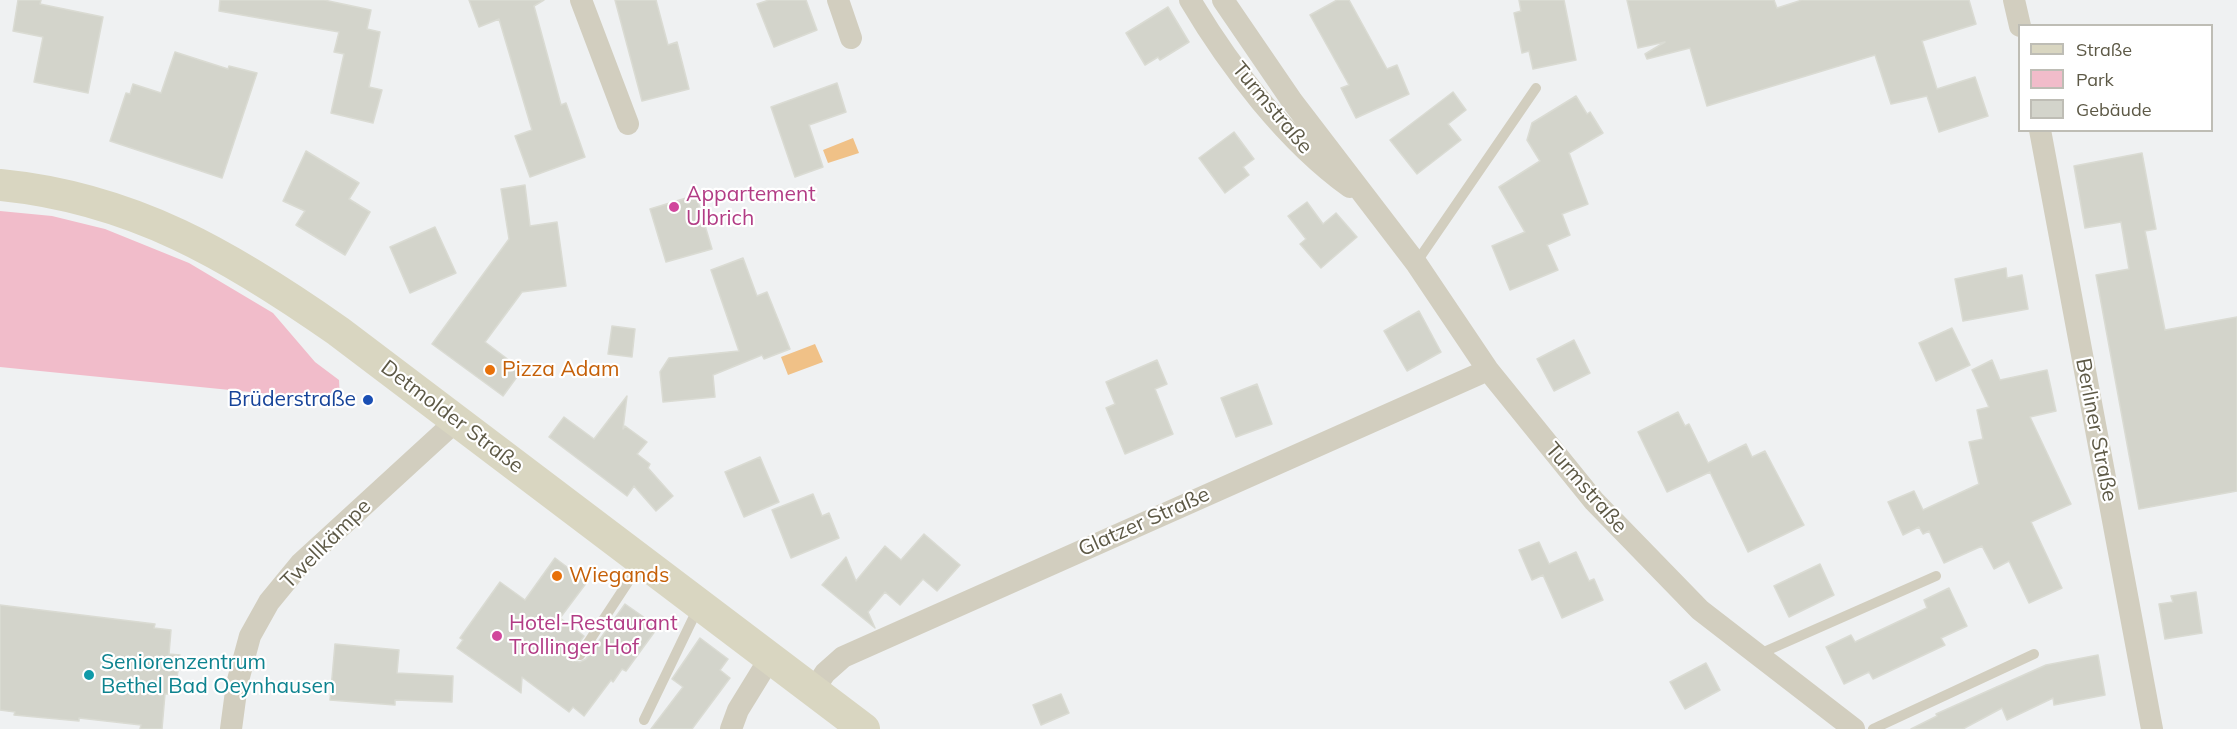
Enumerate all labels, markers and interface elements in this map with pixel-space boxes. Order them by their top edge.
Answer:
legend [2018,24,2213,132]
text: Straße [2076,38,2132,61]
street label: Turmstraße [1226,57,1318,159]
text: Park [2076,68,2114,91]
text: Gebäude [2076,98,2152,121]
place label: Appartement Ulbrich [686,182,816,232]
marker: Appartement Ulbrich [667,200,681,214]
street label: Detmolder Straße [376,355,528,479]
street label: Berliner Straße [2070,356,2122,504]
place label: Pizza Adam [502,357,619,383]
marker: Pizza Adam [483,363,497,377]
place label: Brüderstraße [228,387,356,413]
marker: Brüderstraße [361,393,375,407]
street label: Turmstraße [1540,438,1632,538]
street label: Glatzer Straße [1075,482,1213,562]
street label: Twellkämpe [276,494,376,594]
place label: Wiegands [569,563,669,589]
marker: Wiegands [550,569,564,583]
place label: Hotel-Restaurant Trollinger Hof [509,611,677,661]
marker: Hotel-Restaurant Trollinger Hof [490,629,504,643]
place label: Seniorenzentrum Bethel Bad Oeynhausen [101,650,335,700]
marker: Seniorenzentrum Bethel Bad Oeynhausen [82,668,96,682]

